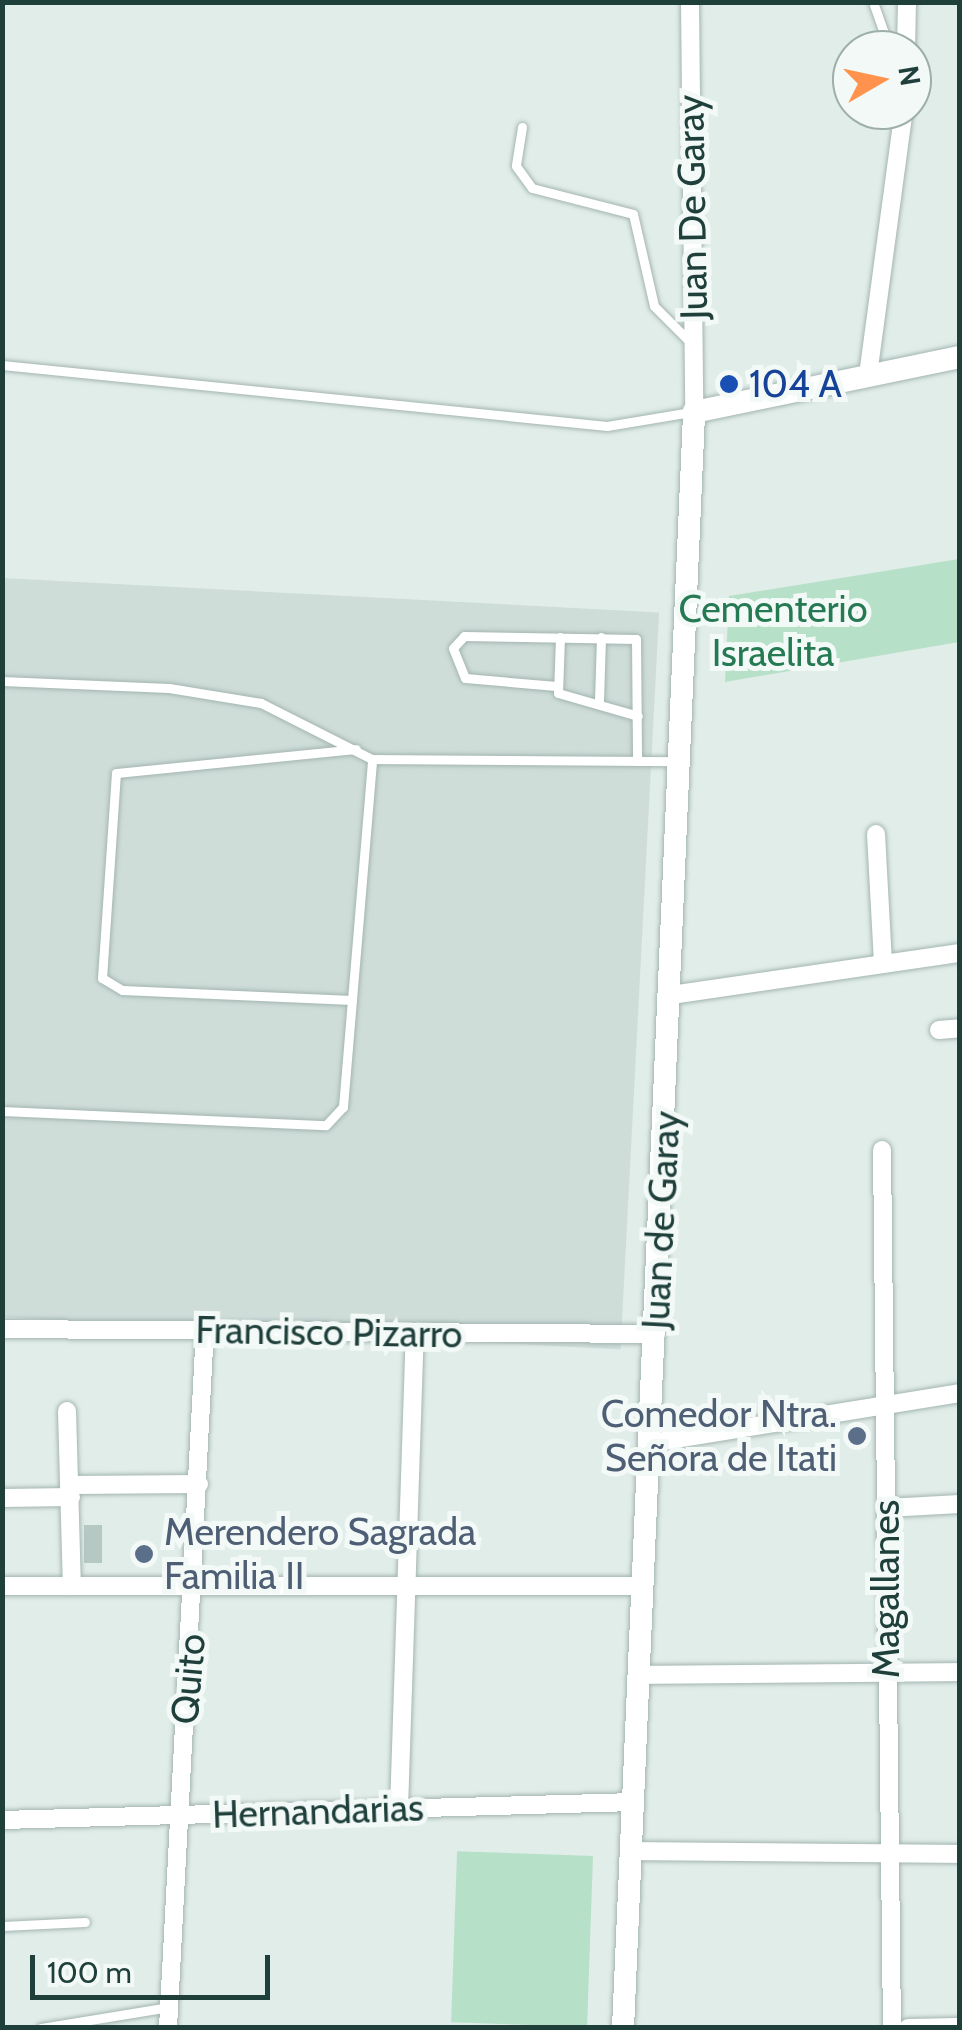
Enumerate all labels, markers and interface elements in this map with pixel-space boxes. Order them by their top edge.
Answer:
north arrow [832,30,932,130]
text: N [891,63,928,88]
street label: Juan De Garay [667,94,717,320]
place label: 104 A [749,361,842,407]
marker: 104 A [718,373,740,395]
park label: Cementerio Israelita [678,586,868,676]
street label: Juan de Garay [633,1110,689,1330]
street label: Francisco Pizarro [195,1307,463,1357]
place label: Comedor Ntra. Señora de Itati [601,1391,837,1480]
marker: Comedor Ntra. Señora de Itati [846,1425,868,1447]
street label: Magallanes [863,1500,909,1678]
place label: Merendero Sagrada Familia II [164,1509,476,1598]
marker: Merendero Sagrada Familia II [133,1543,155,1565]
street label: Quito [161,1632,215,1726]
street label: Hernandarias [211,1785,425,1837]
scale bar [35,1935,275,1997]
text: 100 m [47,1954,132,1991]

